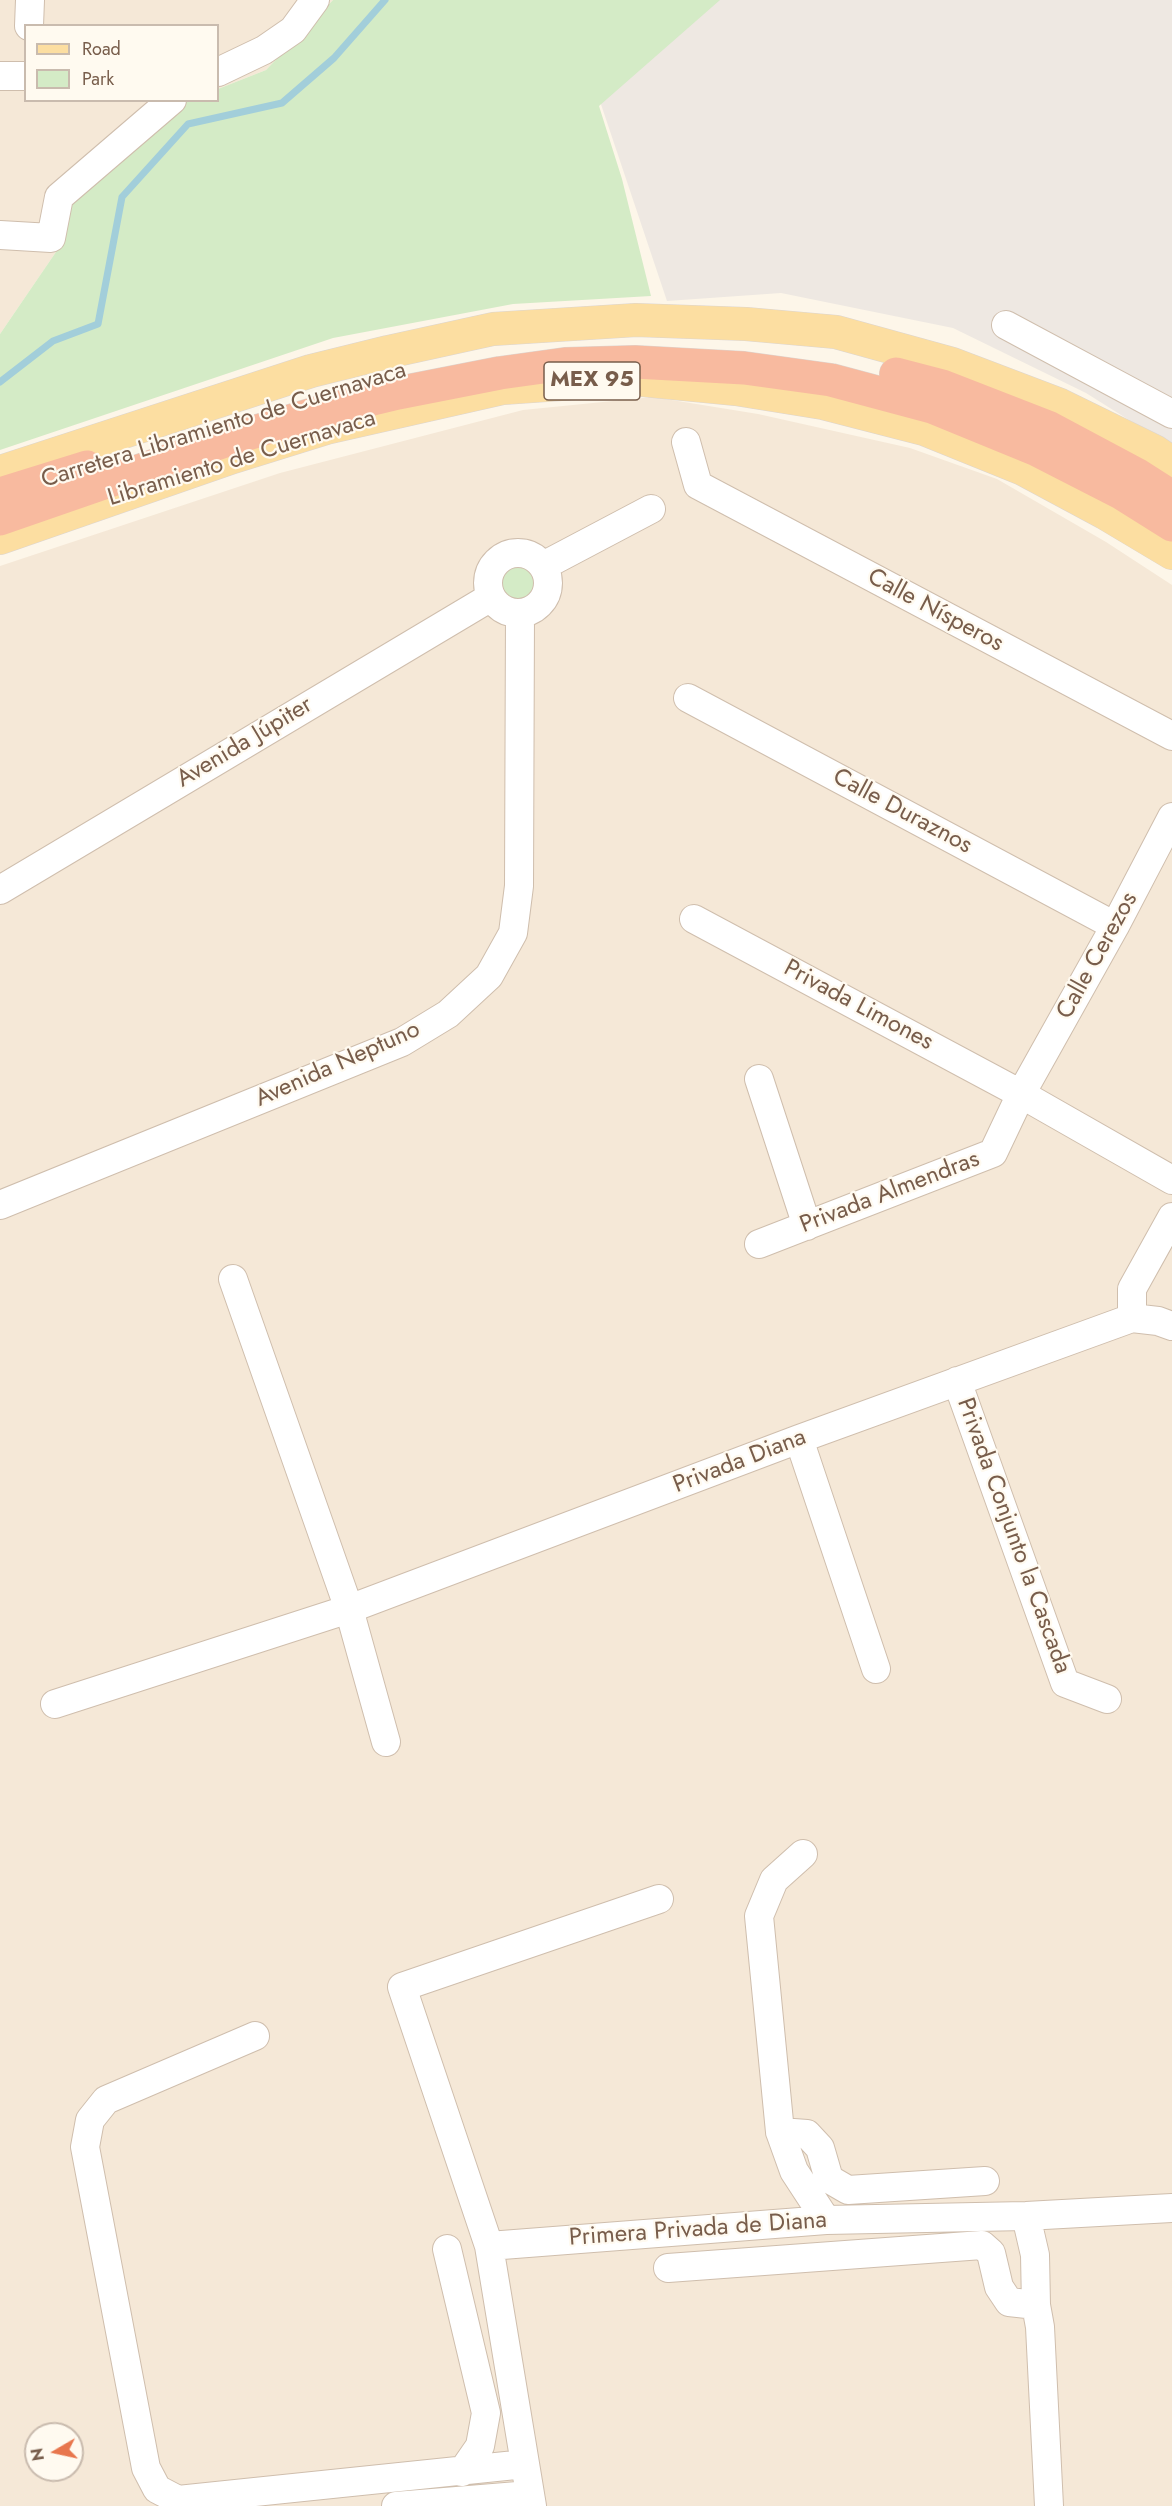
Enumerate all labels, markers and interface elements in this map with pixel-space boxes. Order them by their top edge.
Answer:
legend [24,24,219,102]
text: Road [82,36,121,62]
text: Park [82,66,114,92]
street label: Carretera Libramiento de Cuernavaca [38,357,410,495]
road number: MEX 95 [544,362,640,400]
street label: Libramiento de Cuernavaca [105,405,379,513]
street label: Calle Nísperos [862,563,1008,659]
street label: Avenida Júpiter [172,691,318,795]
street label: Calle Duraznos [827,763,977,861]
street label: Calle Cerezos [1051,887,1145,1025]
street label: Privada Limones [778,955,938,1057]
street label: Avenida Neptuno [251,1016,425,1114]
street label: Privada Almendras [796,1146,984,1240]
street label: Privada Conjunto la Cascada [950,1394,1076,1678]
street label: Privada Diana [670,1423,810,1501]
street label: Primera Privada de Diana [568,2207,828,2253]
north arrow [24,2422,84,2482]
text: N [25,2447,50,2463]

